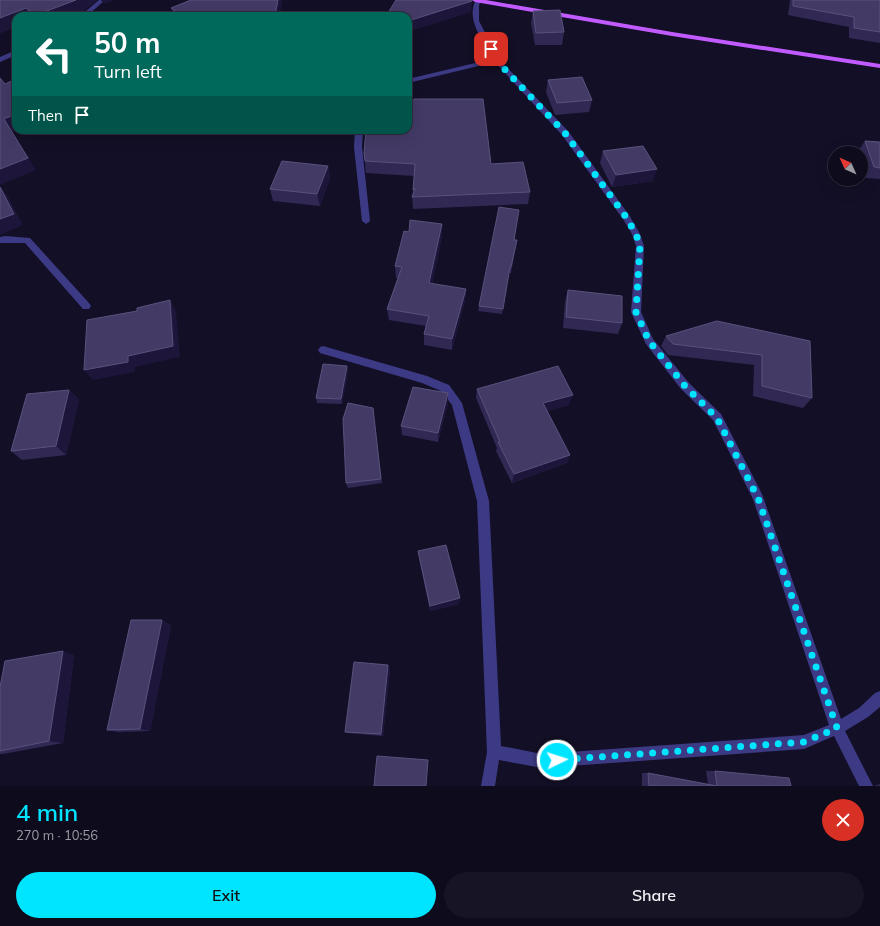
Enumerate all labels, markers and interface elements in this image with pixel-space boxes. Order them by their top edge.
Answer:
text: 50 m [94,25,160,60]
icon: left [28,28,80,80]
pin [474,32,508,66]
icon: arrive [480,38,502,60]
text: Turn left [94,60,162,83]
icon: arrive [71,104,93,126]
text: Then [28,106,63,125]
north arrow [828,146,868,186]
map controls [828,146,868,186]
position arrow [536,739,578,781]
text: 4 min [16,797,78,827]
button: close [822,799,864,841]
text: 270 m · 10:56 [16,827,98,843]
button: Exit [16,872,436,918]
button: Share [444,872,864,918]

